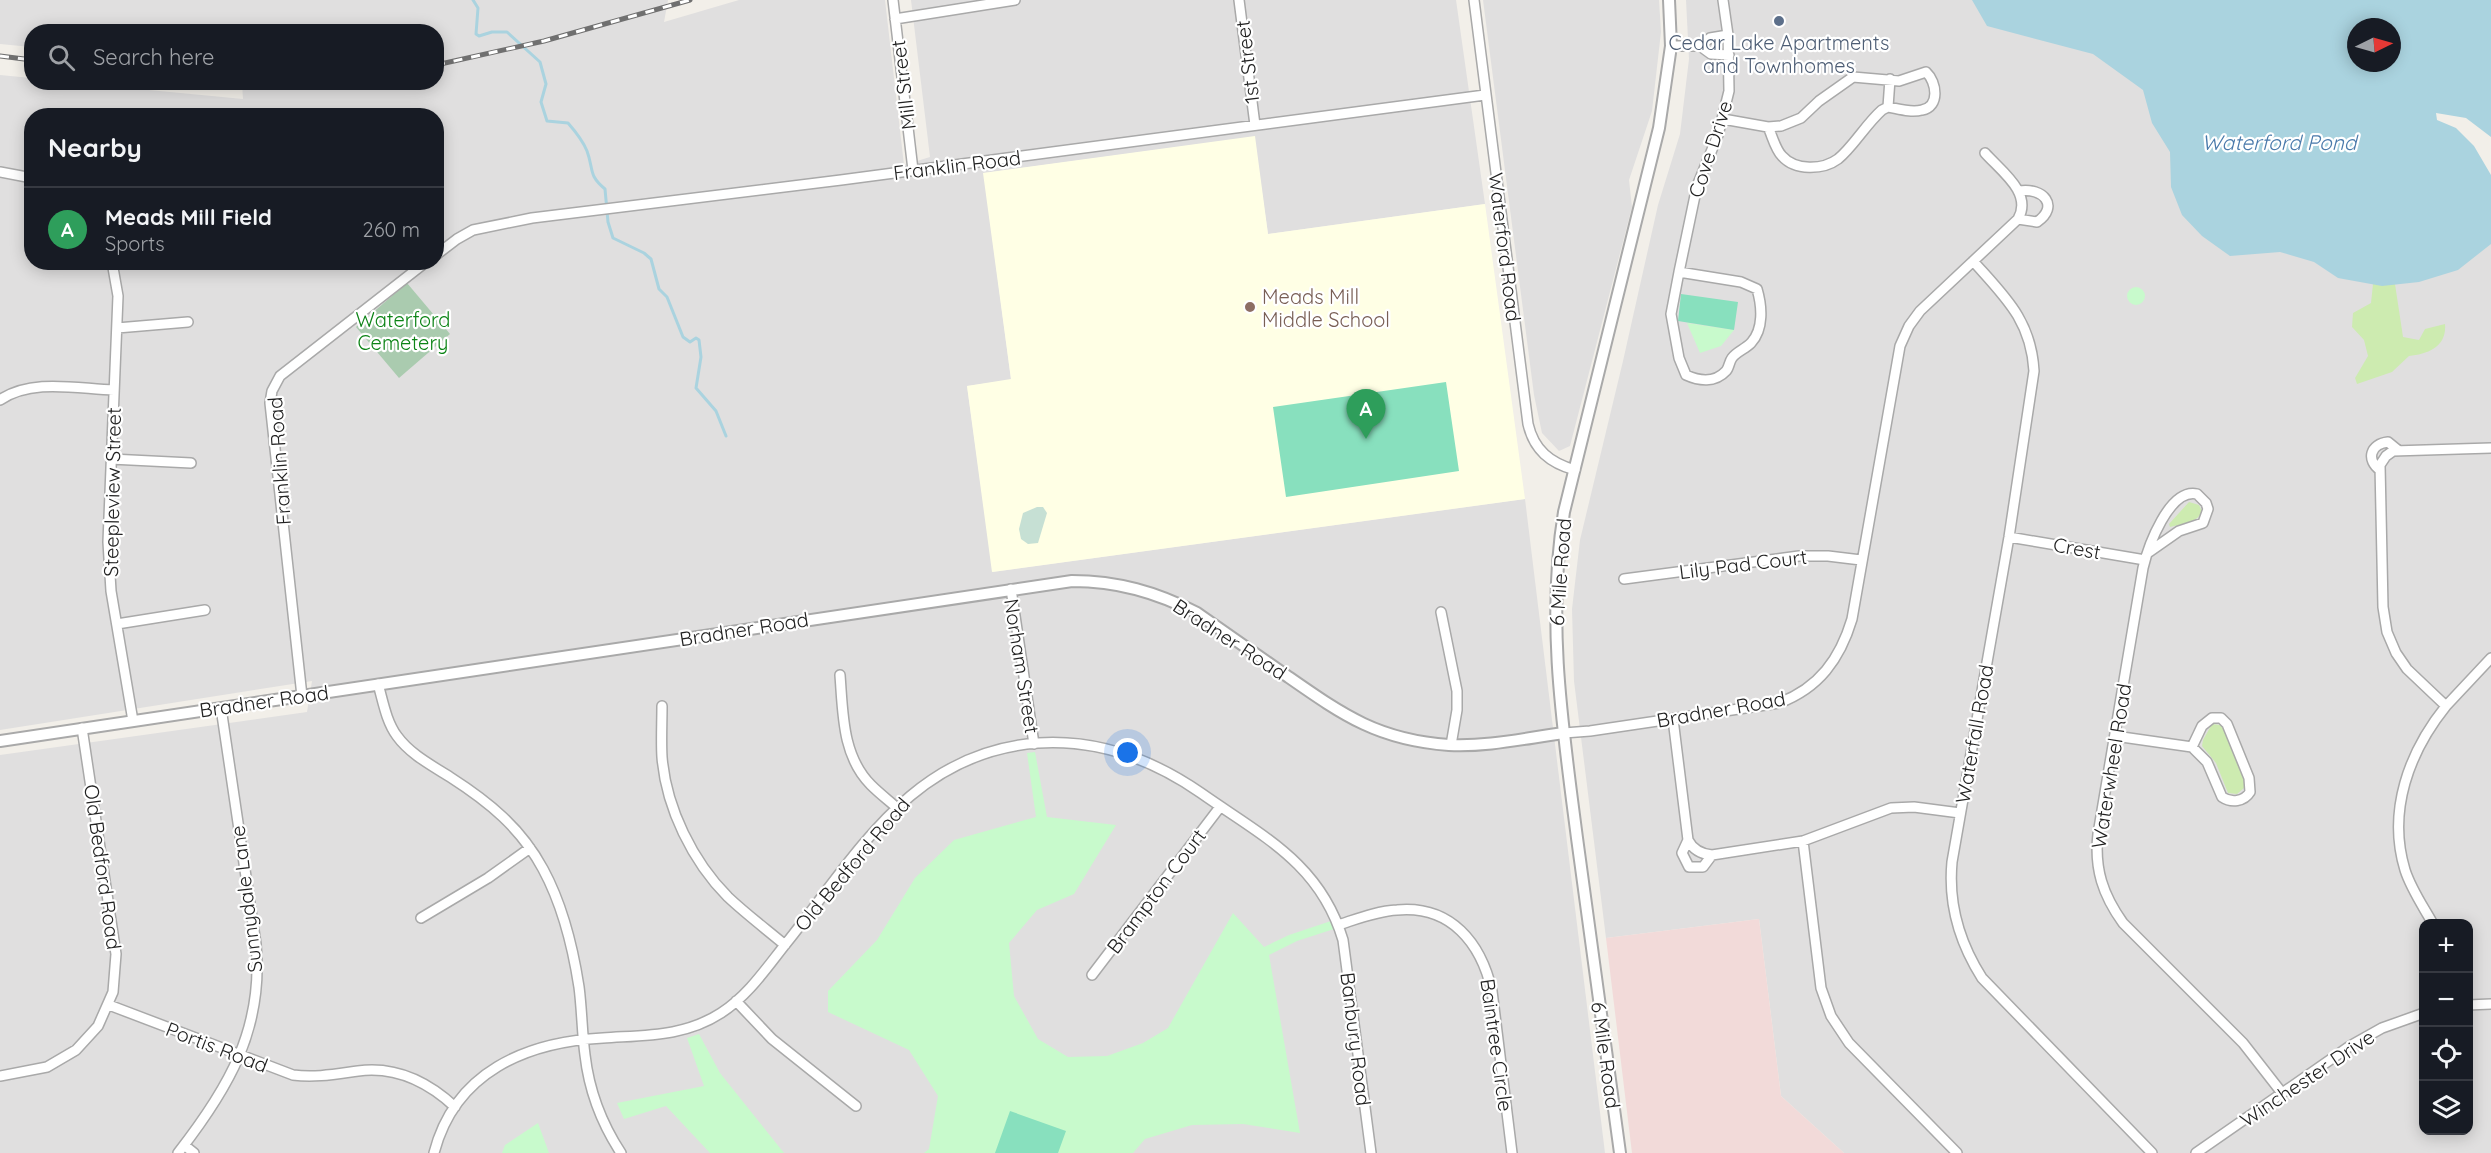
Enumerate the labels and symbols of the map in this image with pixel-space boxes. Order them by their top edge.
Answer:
marker: Cedar Lake Apartments and Townhomes [1772,14,1786,28]
north arrow [2347,18,2401,72]
street label: 1st Street [1229,19,1265,105]
place label: Cedar Lake Apartments and Townhomes [1669,30,1889,78]
street label: Mill Street [885,39,921,131]
street label: Cove Drive [1683,97,1737,201]
water label: Waterford Pond [2201,129,2359,155]
street label: Franklin Road [892,145,1022,185]
street label: Waterford Road [1483,171,1527,323]
place label: Meads Mill Middle School [1262,284,1390,332]
marker: Meads Mill Middle School [1243,300,1257,314]
park label: Waterford Cemetery [356,307,450,355]
pin: A [1346,390,1386,439]
street label: Franklin Road [262,396,296,526]
street label: Steepleview Street [98,407,126,577]
street label: 6 Mile Road [1544,517,1576,627]
street label: Crest [2051,532,2103,564]
street label: Lily Pad Court [1678,544,1809,584]
street label: Bradner Road [1169,593,1291,685]
street label: Norham Street [999,597,1045,735]
street label: Bradner Road [678,606,810,652]
street label: Waterfall Road [1949,663,1999,805]
street label: Bradner Road [198,680,330,722]
street label: Waterwheel Road [2086,682,2136,850]
street label: Bradner Road [1655,685,1787,733]
your location [1113,738,1142,767]
street label: Old Bedford Road [79,783,127,951]
street label: Old Bedford Road [789,792,915,936]
street label: Sunnydale Lane [225,824,267,974]
street label: Brampton Court [1101,824,1211,958]
street label: Banbury Road [1335,971,1377,1107]
street label: Baintree Circle [1475,977,1519,1113]
street label: 6 Mile Road [1586,1000,1626,1110]
street label: Portis Road [163,1016,271,1078]
street label: Winchester Drive [2235,1024,2379,1132]

